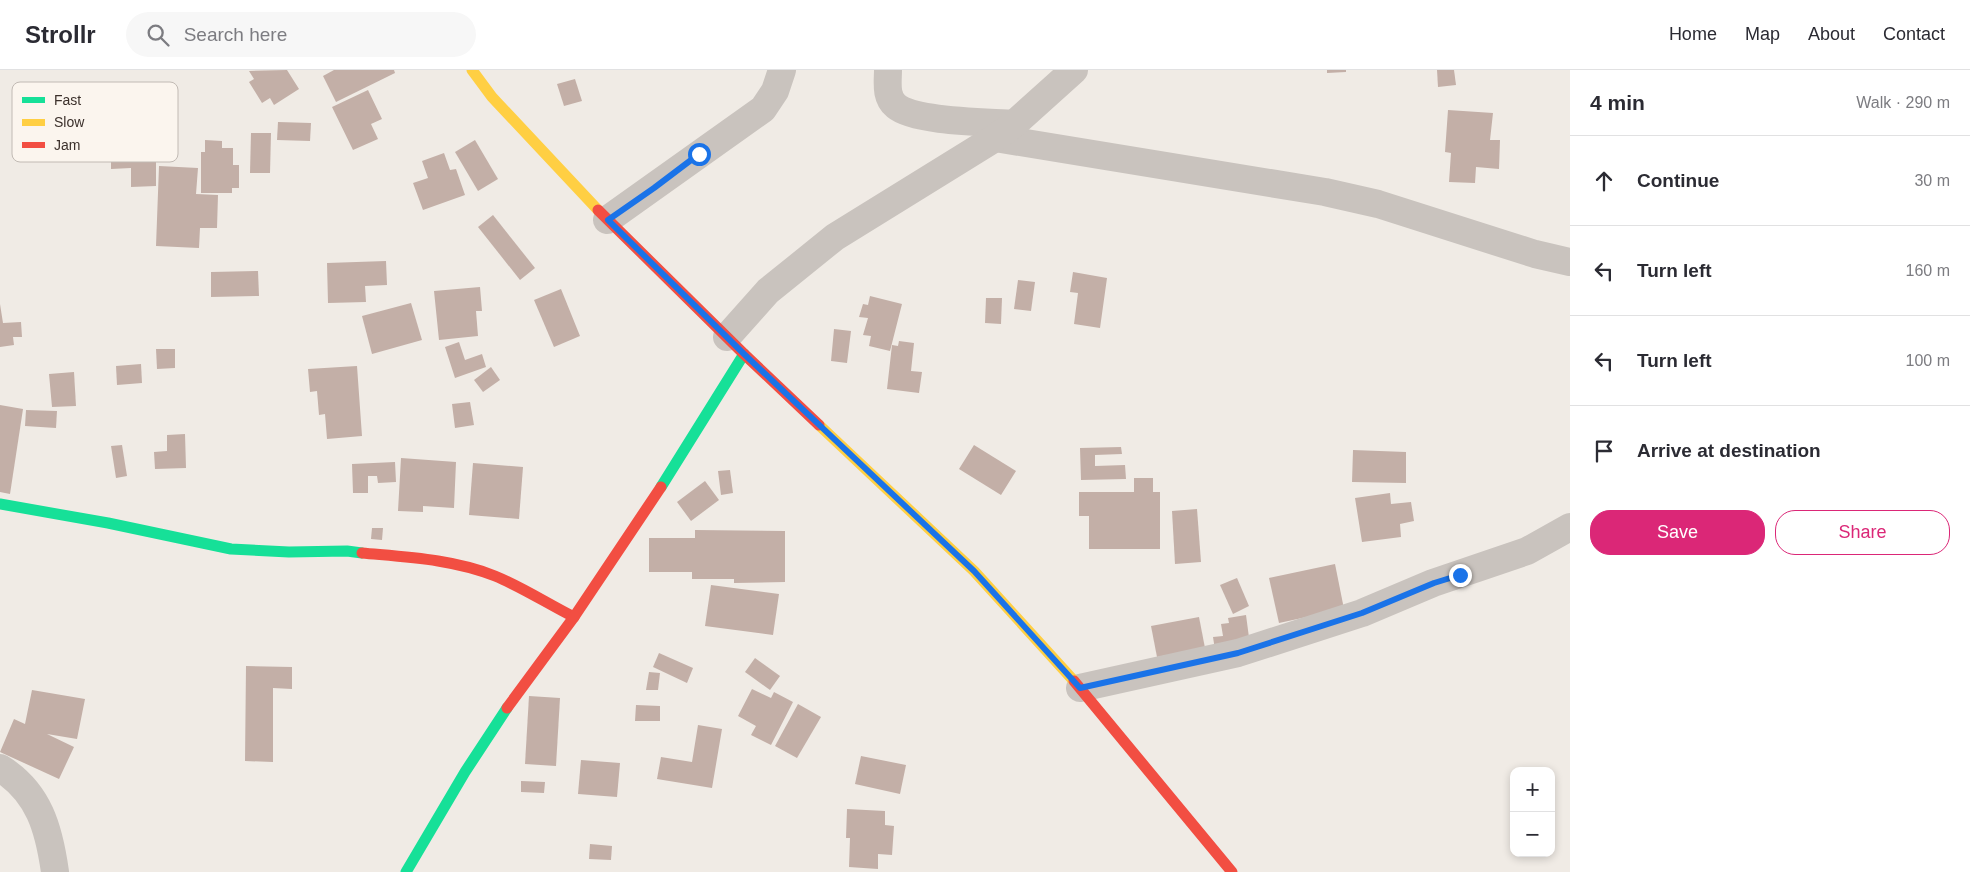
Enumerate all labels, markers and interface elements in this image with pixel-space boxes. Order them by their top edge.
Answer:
search box [126,12,476,57]
text: Strollr [25,21,96,48]
icon: search [144,21,172,49]
text: Search here [184,24,287,45]
text: Home [1669,24,1717,44]
text: Map [1745,24,1780,44]
text: About [1808,24,1855,44]
text: Contact [1883,24,1945,44]
legend [12,82,178,162]
text: 4 min [1590,91,1645,114]
text: Fast [54,92,81,108]
text: Walk · 290 m [1856,94,1950,111]
text: Slow [54,114,85,130]
text: Jam [54,137,80,153]
route start [688,143,711,166]
icon: ahead [1590,167,1618,195]
text: Continue [1637,170,1719,191]
text: 30 m [1914,172,1950,189]
icon: left [1590,257,1618,285]
text: Turn left [1637,260,1712,281]
text: 160 m [1906,262,1950,279]
icon: left [1590,347,1618,375]
text: Turn left [1637,350,1712,371]
text: 100 m [1906,352,1950,369]
icon: arrive [1590,437,1618,465]
text: Arrive at destination [1637,440,1821,461]
button: Save [1590,510,1765,555]
button: Share [1775,510,1950,555]
route end [1449,564,1472,587]
map controls [1510,767,1555,857]
button: + [1510,767,1555,812]
button: − [1510,812,1555,857]

